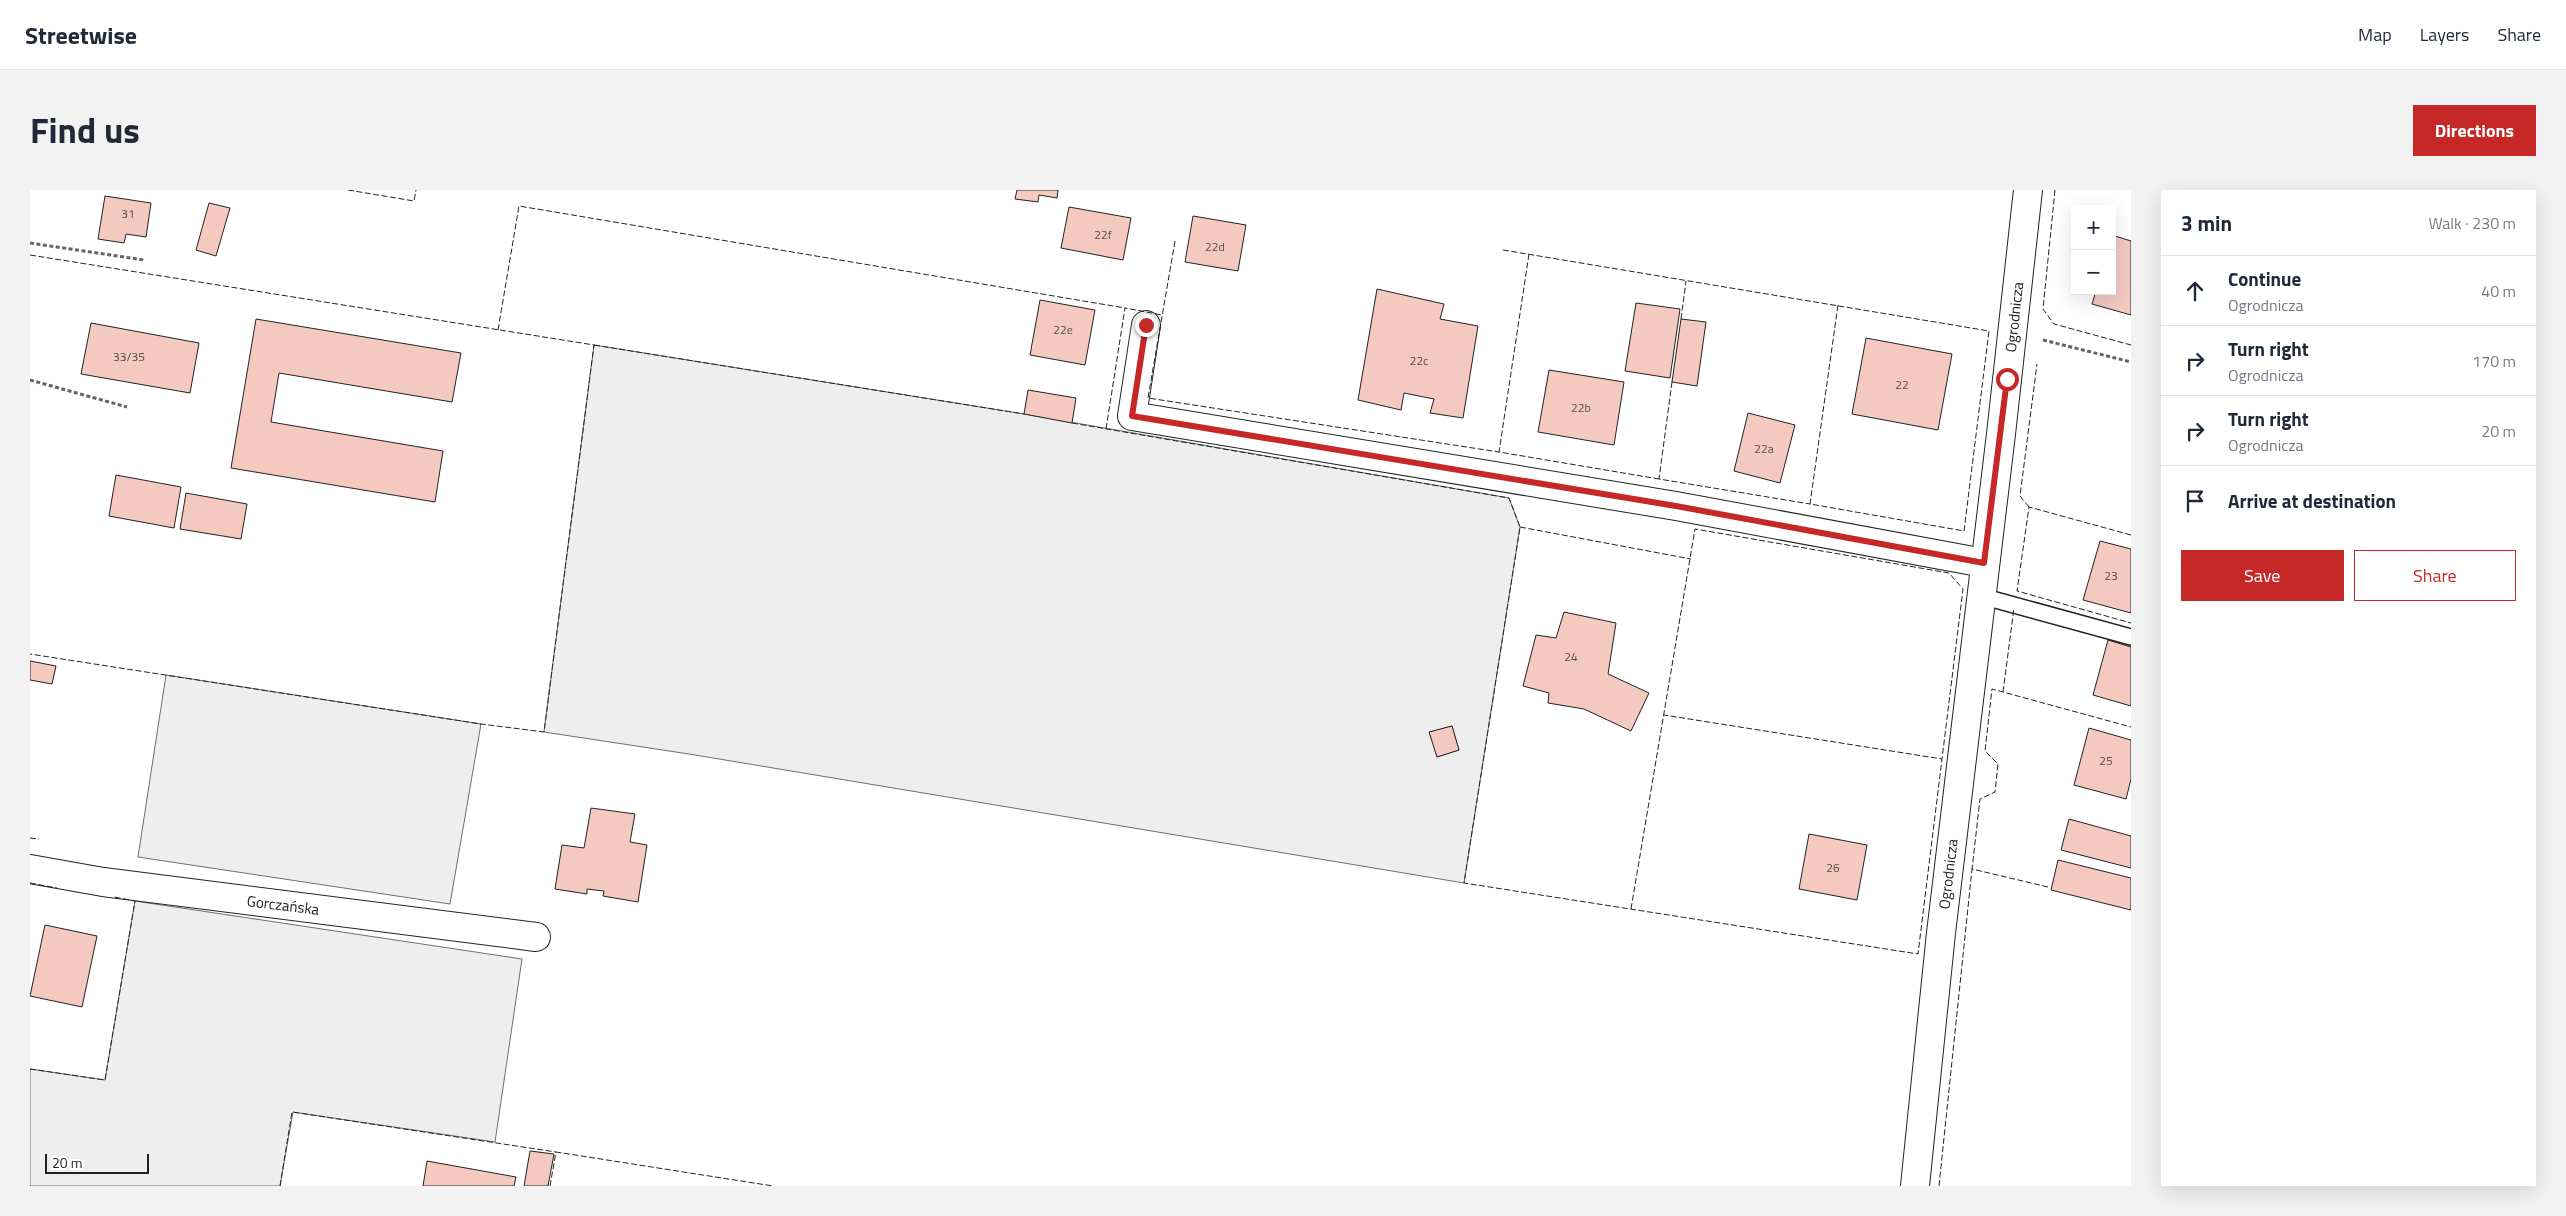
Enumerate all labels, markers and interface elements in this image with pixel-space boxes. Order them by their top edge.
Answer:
text: Streetwise [25,17,137,53]
text: Map [2358,21,2392,48]
text: Layers [2420,21,2469,48]
text: Share [2497,21,2541,48]
text: Find us [30,103,140,157]
button: Directions [2413,105,2536,156]
house number: 31 [121,204,135,223]
map controls [2071,205,2116,295]
button: + [2071,205,2116,250]
text: 3 min [2181,207,2232,239]
text: Walk · 230 m [2428,211,2516,235]
house number: 22f [1094,225,1112,244]
house number: 22d [1205,237,1225,256]
button: − [2071,250,2116,295]
text: Continue [2228,264,2301,293]
icon: ahead [2181,277,2209,305]
text: 40 m [2481,279,2516,303]
street label: Ogrodnicza [1999,280,2029,353]
text: Ogrodnicza [2228,293,2303,317]
route end [1135,314,1158,337]
house number: 22e [1053,320,1073,339]
text: Turn right [2228,334,2309,363]
house number: 33/35 [113,347,145,366]
icon: right [2181,347,2209,375]
text: 170 m [2472,349,2516,373]
house number: 22c [1410,351,1428,370]
text: Ogrodnicza [2228,363,2303,387]
route start [1996,368,2019,391]
house number: 22 [1895,375,1909,394]
house number: 22b [1571,398,1591,417]
text: Turn right [2228,404,2309,433]
icon: right [2181,417,2209,445]
text: 20 m [2481,419,2516,443]
text: Ogrodnicza [2228,433,2303,457]
house number: 22a [1754,439,1774,458]
text: Arrive at destination [2228,486,2396,515]
icon: arrive [2181,487,2209,515]
button: Save [2181,550,2344,601]
button: Share [2354,550,2516,601]
house number: 23 [2104,566,2118,585]
house number: 24 [1564,647,1578,666]
house number: 25 [2099,751,2113,770]
street label: Ogrodnicza [1932,837,1964,911]
house number: 26 [1826,858,1840,877]
street label: Gorczańska [245,889,321,921]
scale bar [45,1151,149,1174]
text: 20 m [52,1152,82,1173]

